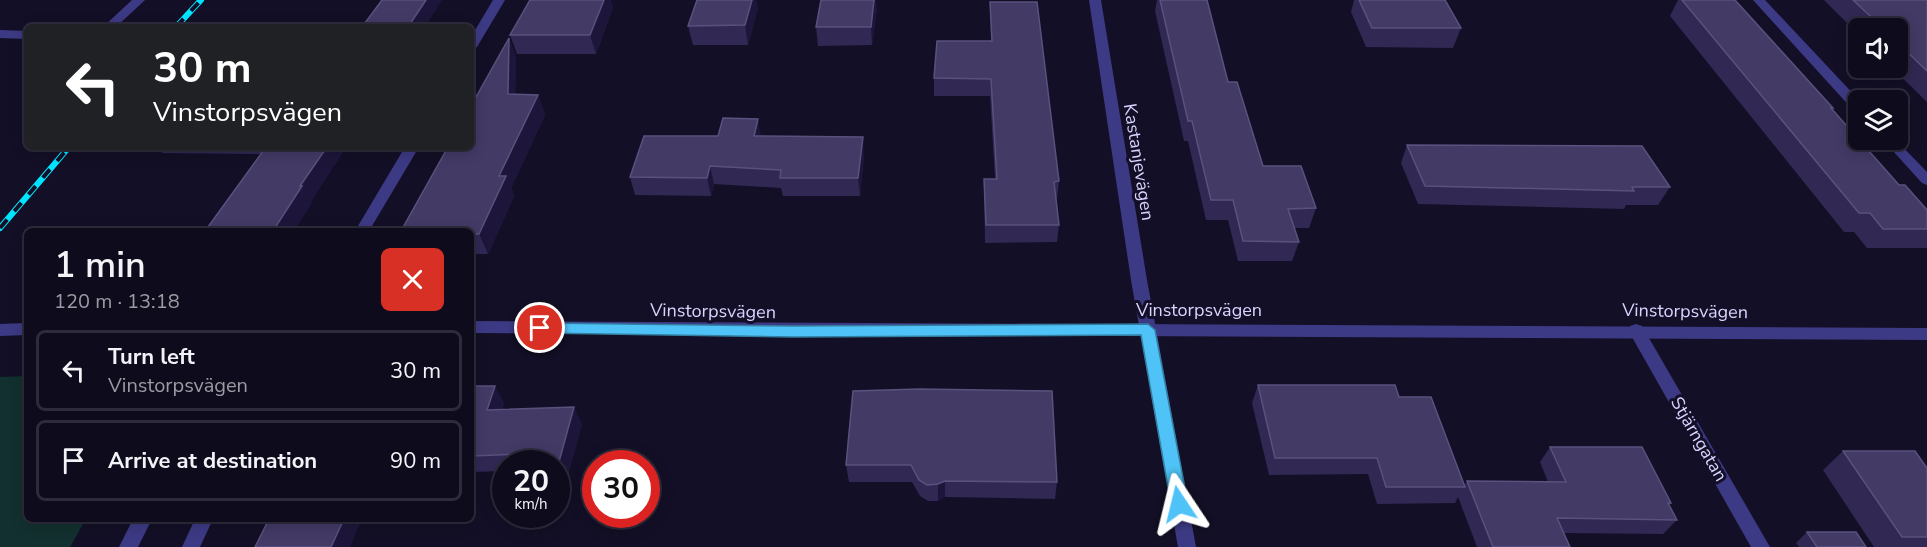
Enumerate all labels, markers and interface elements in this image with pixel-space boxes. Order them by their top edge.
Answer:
map controls [1848,18,1908,150]
button: sound [1848,18,1908,78]
text: 30 m [153,40,252,97]
icon: left [54,48,132,126]
button: layers [1848,90,1908,150]
text: Vinstorpsvägen [153,94,342,131]
street label: Kastanjevägen [1118,102,1160,222]
text: 1 min [54,241,146,290]
button: close [381,248,444,311]
text: 120 m · 13:18 [54,288,180,315]
street label: Vinstorpsvägen [649,298,776,324]
street label: Vinstorpsvägen [1135,298,1262,322]
street label: Vinstorpsvägen [1621,298,1748,324]
pin [514,302,565,353]
icon: arrive [523,311,556,344]
text: Turn left [108,342,195,372]
icon: left [57,354,90,387]
text: 30 m [390,356,441,386]
text: Vinstorpsvägen [108,372,248,399]
street label: Stjärngatan [1665,392,1733,486]
icon: arrive [57,444,90,477]
text: Arrive at destination [108,446,317,476]
text: 90 m [390,446,441,476]
speed limit sign: 30 [582,450,660,528]
text: 20 [513,461,549,502]
position arrow [1147,472,1211,536]
text: km/h [514,494,548,514]

